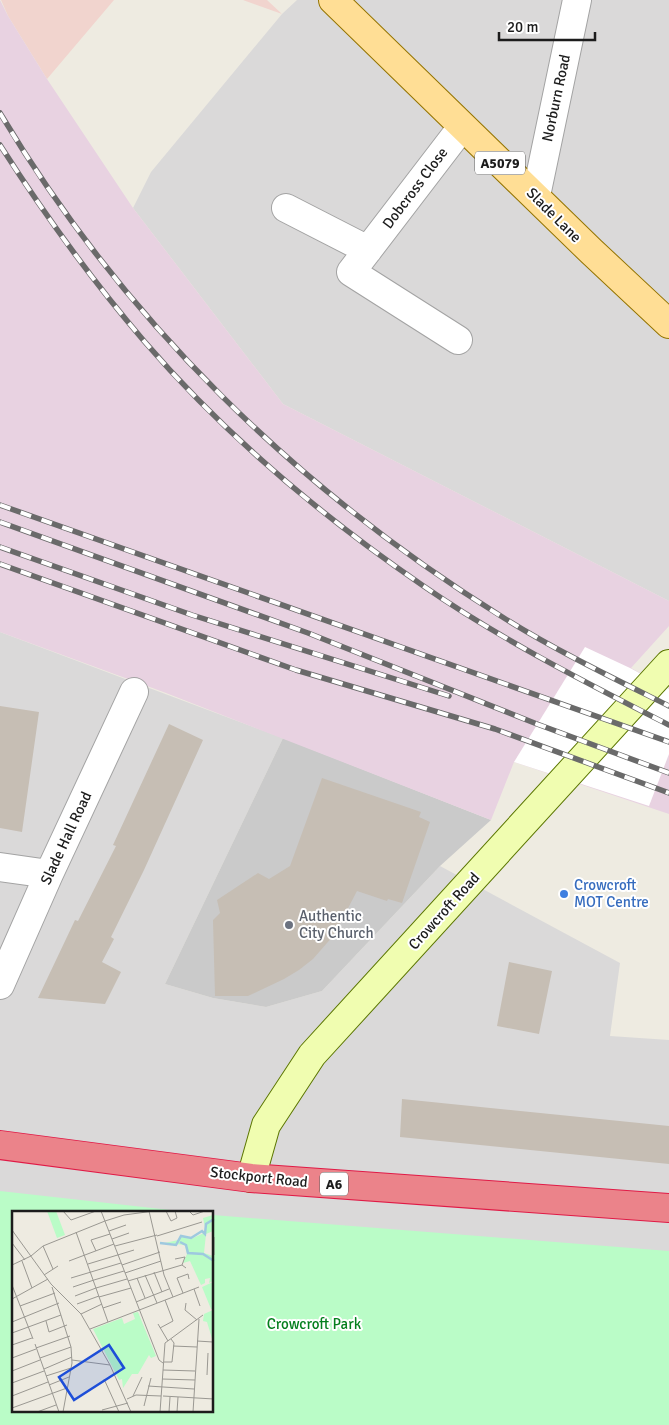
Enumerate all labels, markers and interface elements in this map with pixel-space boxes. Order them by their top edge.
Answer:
scale bar [499,10,595,42]
text: 20 m [507,18,538,36]
street label: Norburn Road [538,53,574,143]
street label: Dobcross Close [379,144,451,232]
road number: A5079 [475,152,525,174]
street label: Slade Lane [523,184,585,246]
street label: Slade Hall Road [37,788,95,888]
street label: Crowcroft Road [405,869,483,953]
place label: Crowcroft MOT Centre [574,876,649,911]
marker: Crowcroft MOT Centre [558,888,570,900]
place label: Authentic City Church [299,907,374,942]
marker: Authentic City Church [283,919,295,931]
street label: Stockport Road [209,1163,309,1191]
road number: A6 [320,1172,348,1196]
inset map [12,1211,214,1412]
park label: Crowcroft Park [267,1315,362,1333]

